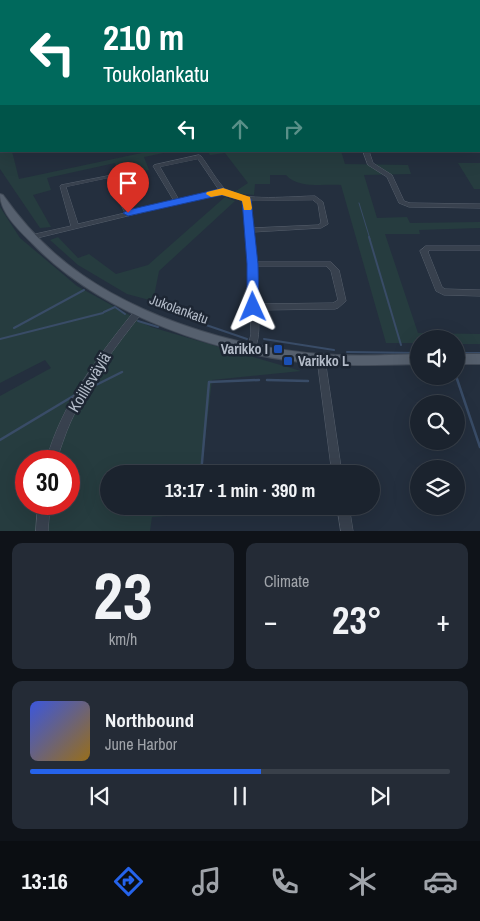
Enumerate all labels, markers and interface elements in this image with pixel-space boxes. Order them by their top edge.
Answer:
text: 210 m [103,14,184,61]
icon: left [20,20,85,85]
text: Toukolankatu [103,59,209,89]
icon: left [173,115,201,143]
icon: ahead [226,115,254,143]
icon: right [279,115,307,143]
pin [107,162,149,213]
icon: arrive [114,169,142,197]
position arrow [226,280,278,332]
street label: Jukolankatu [147,290,211,328]
map controls [410,330,465,515]
button: sound [410,330,465,385]
place label: Varikko I [221,340,268,358]
marker: Varikko I [272,343,284,355]
street label: Koillisväylä [62,347,116,416]
place label: Varikko L [298,352,349,370]
marker: Varikko L [282,355,294,367]
button: search [410,395,465,450]
speed limit sign: 30 [15,450,80,515]
button: layers [410,460,465,515]
text: 13:17 · 1 min · 390 m [165,477,315,503]
text: 23 [93,552,153,639]
text: Climate [264,570,309,592]
text: 23° [332,595,382,646]
text: − [264,602,277,640]
text: + [437,602,450,640]
text: km/h [109,628,137,650]
text: Northbound [105,707,194,733]
text: June Harbor [105,733,177,755]
icon: previous [86,782,114,810]
icon: pause [226,782,254,810]
icon: next [366,782,394,810]
icon: directions [111,864,146,899]
icon: music [189,864,224,899]
icon: phone [267,864,302,899]
icon: climate [345,864,380,899]
icon: car [423,864,458,899]
text: 13:16 [22,866,68,896]

